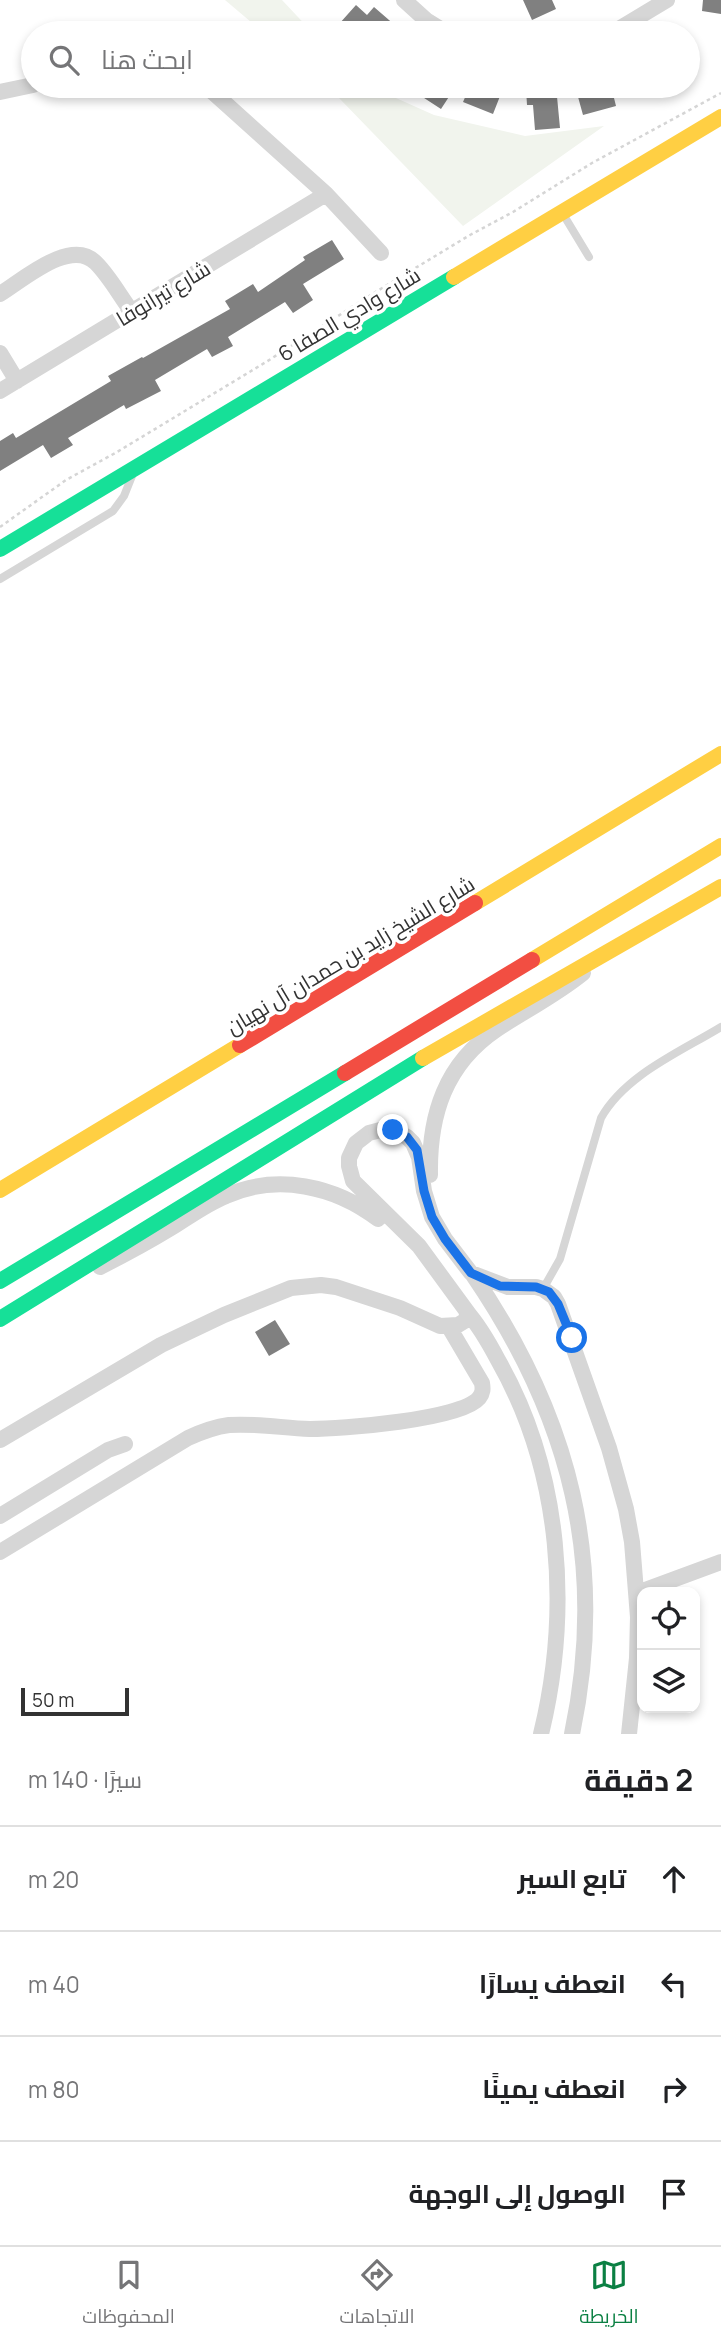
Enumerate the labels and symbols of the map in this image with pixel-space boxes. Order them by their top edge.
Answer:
street label: شارع تيرانوفا [111,254,216,333]
street label: شارع وادي الصفا 6 [273,260,427,370]
street label: شارع الشيخ زايد بن حمدان آل نهيان [221,870,480,1041]
route end [377,1114,408,1145]
route start [556,1322,587,1353]
scale bar [21,1685,130,1717]

